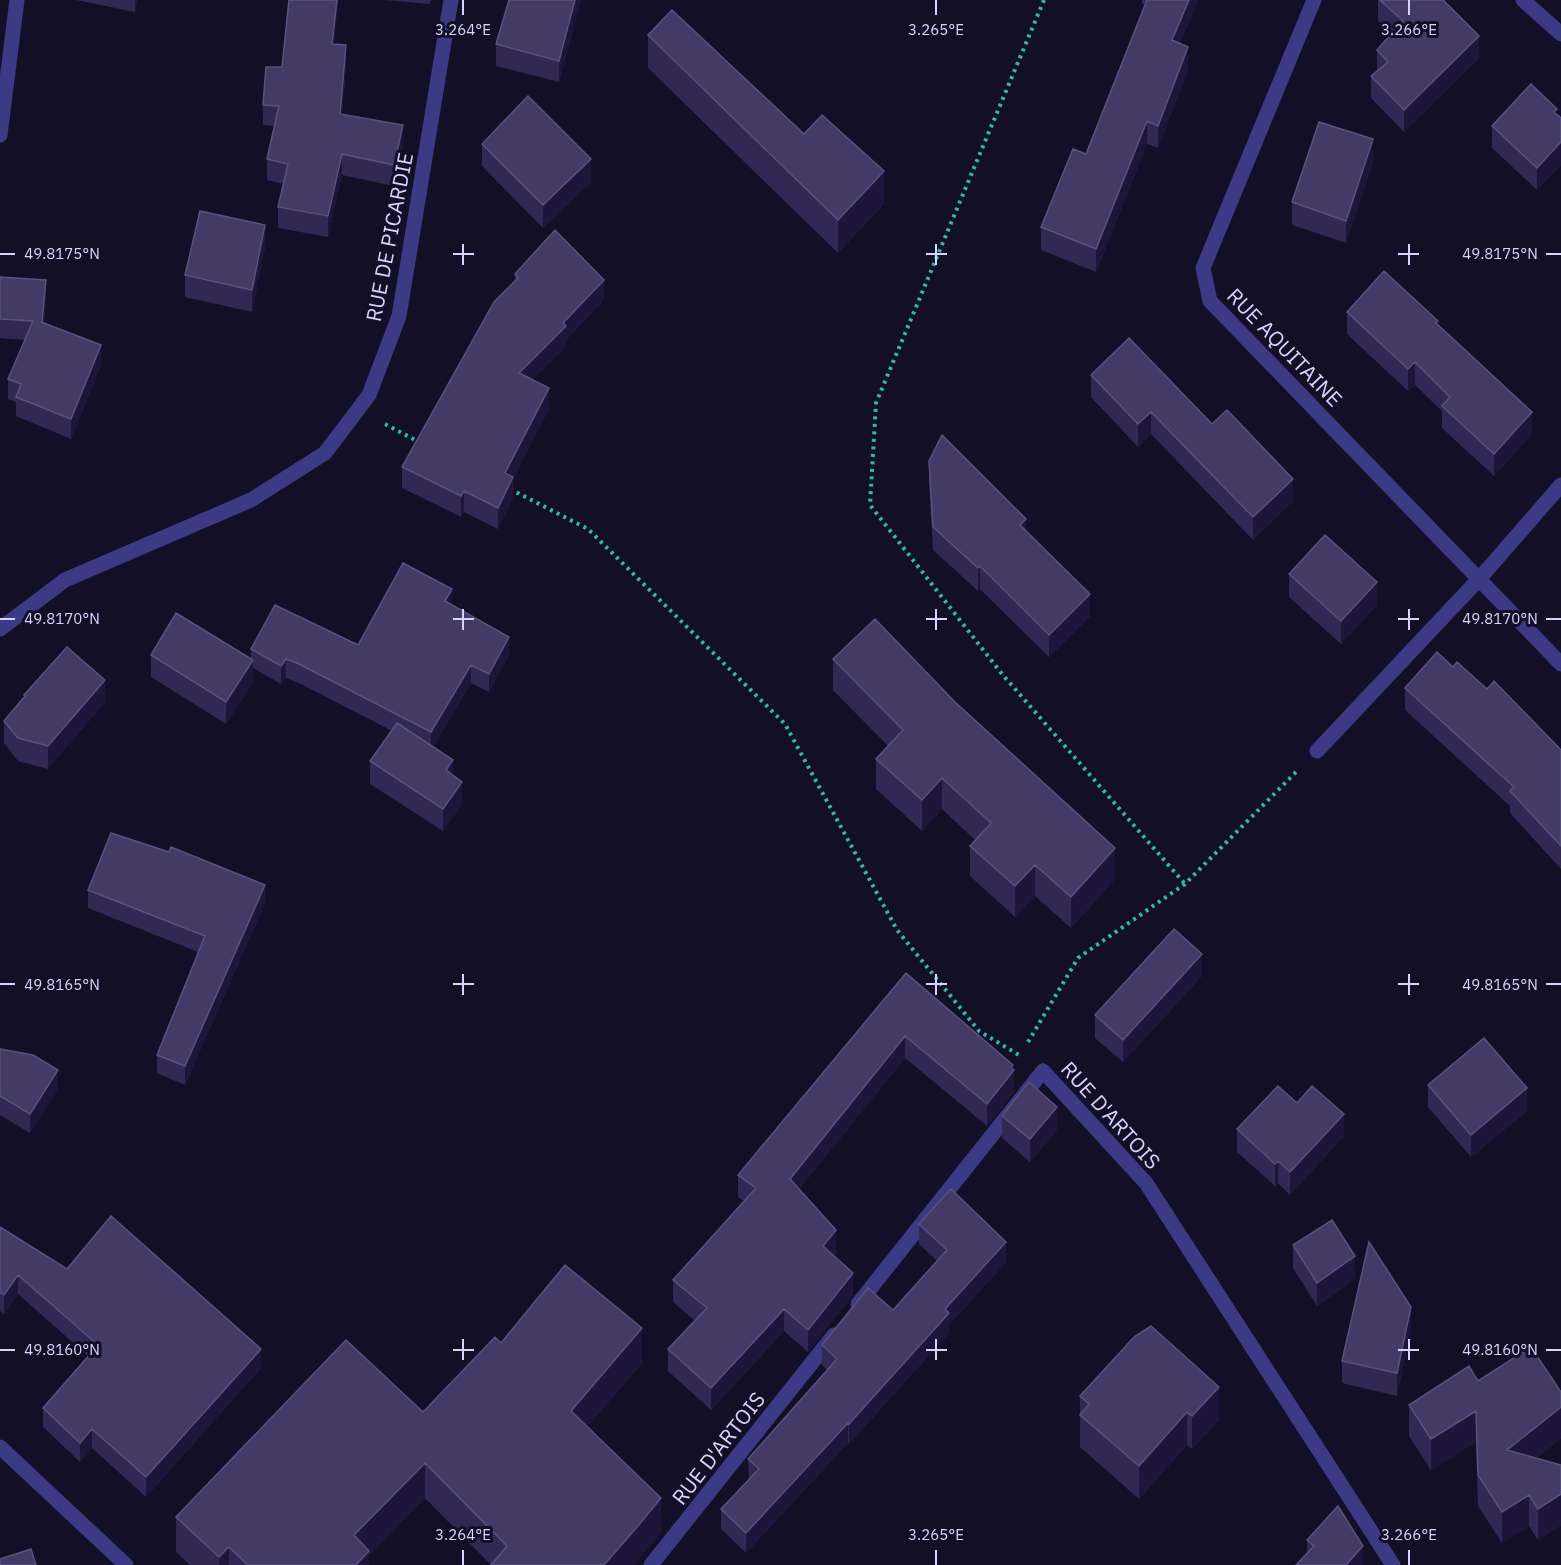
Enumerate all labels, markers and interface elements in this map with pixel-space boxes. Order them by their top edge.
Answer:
text: 3.264°E [435,20,491,39]
text: 3.265°E [908,20,964,39]
text: 3.266°E [1381,20,1437,39]
street label: RUE DE PICARDIE [359,150,419,324]
text: 49.8175°N [24,244,100,263]
text: 49.8175°N [1462,244,1538,263]
street label: RUE AQUITAINE [1221,282,1349,412]
text: 49.8170°N [24,609,100,628]
text: 49.8170°N [1462,609,1538,628]
text: 49.8165°N [24,975,100,994]
text: 49.8165°N [1462,975,1538,994]
street label: RUE D'ARTOIS [1055,1055,1167,1175]
text: 49.8160°N [24,1340,100,1359]
text: 49.8160°N [1462,1340,1538,1359]
street label: RUE D'ARTOIS [665,1386,771,1510]
text: 3.264°E [435,1525,491,1544]
text: 3.265°E [908,1525,964,1544]
text: 3.266°E [1381,1525,1437,1544]

